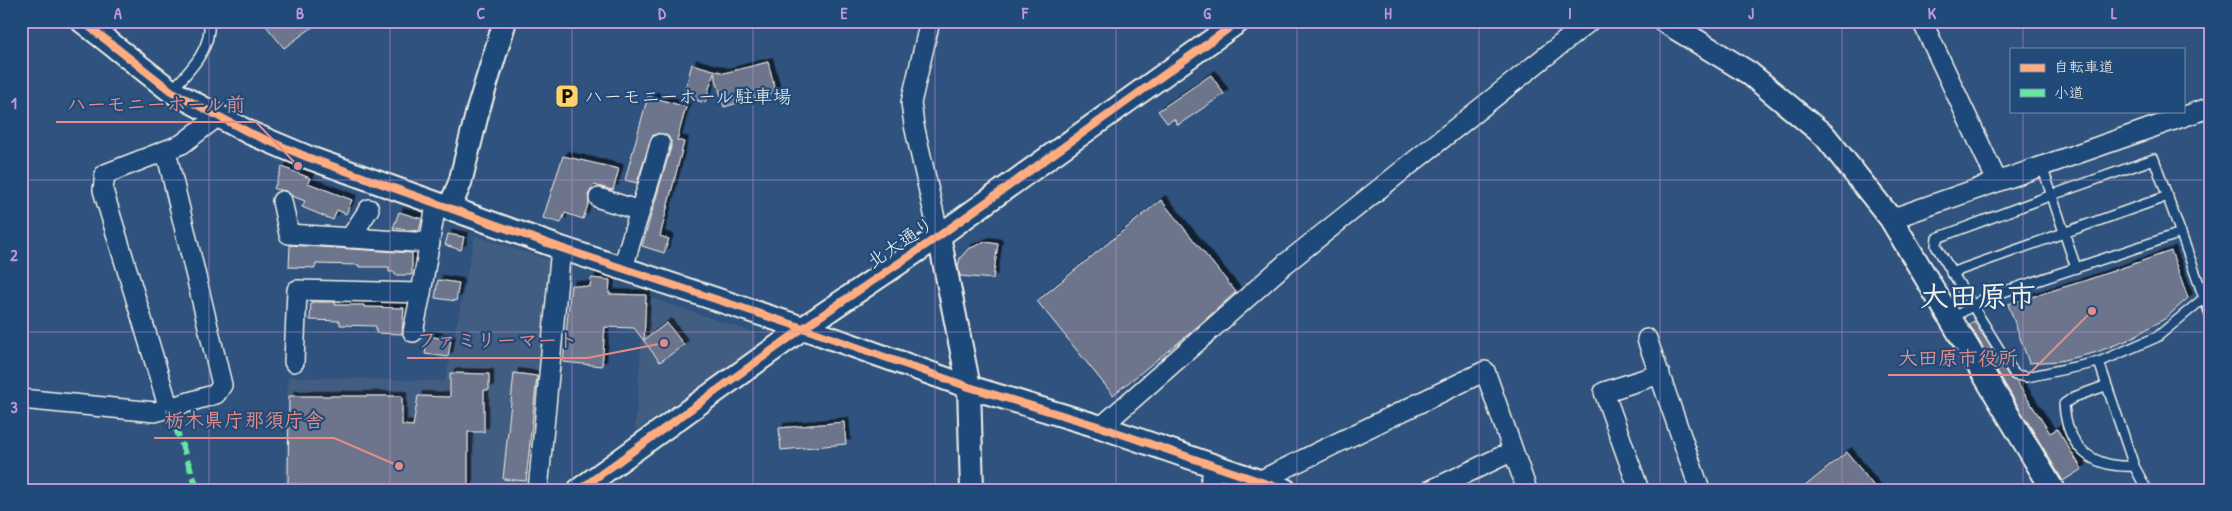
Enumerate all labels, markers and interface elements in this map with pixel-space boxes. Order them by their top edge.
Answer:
text: A [114,2,122,24]
text: B [296,2,304,24]
text: C [477,2,486,24]
text: D [658,2,666,24]
text: E [840,2,848,24]
text: F [1021,2,1029,24]
text: G [1203,2,1211,24]
text: H [1384,2,1392,24]
text: I [1568,2,1572,24]
text: J [1748,2,1754,24]
text: K [1928,2,1937,24]
text: L [2111,2,2117,24]
legend [2010,48,2184,112]
text: 自転車道 [2054,56,2114,77]
text: 小道 [2054,82,2084,103]
parking icon: ハーモニーホール駐車場 [554,83,580,109]
place label: ハーモニーホール駐車場 [584,83,791,109]
callout: ハーモニーホール前 [56,87,256,122]
text: ハーモニーホール前 [66,90,246,117]
text: 1 [11,92,17,114]
street label: 北大通り [861,210,939,274]
text: 2 [10,244,18,266]
district label: 大田原市 [1920,276,2036,315]
callout: ファミリーマート [407,323,587,358]
text: ファミリーマート [417,326,577,353]
callout: 大田原市役所 [1888,340,2028,375]
text: 大田原市役所 [1898,344,2018,371]
text: 3 [10,396,18,418]
callout: 栃木県庁那須庁舎 [154,403,334,438]
text: 栃木県庁那須庁舎 [164,406,324,433]

